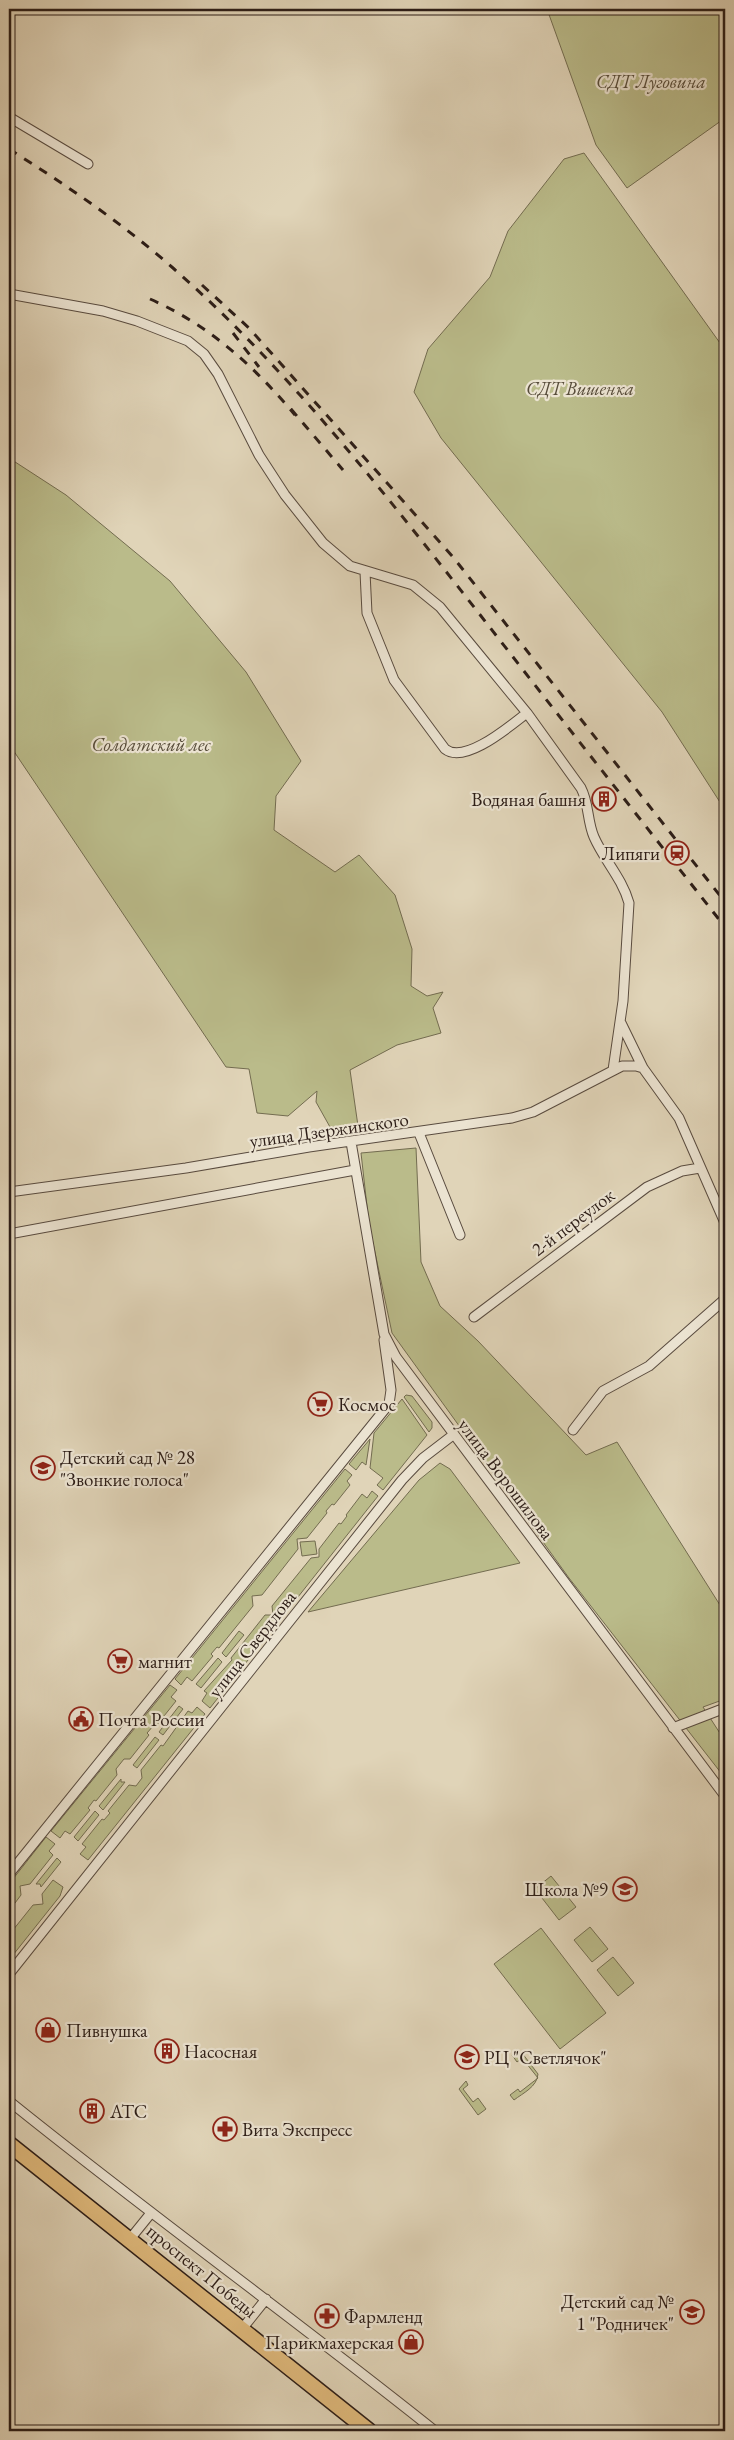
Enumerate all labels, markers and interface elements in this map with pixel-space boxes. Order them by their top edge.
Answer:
park label: СДТ Луговина [596,69,706,94]
park label: СДТ Вишенка [526,376,634,401]
park label: Солдатский лес [92,732,211,757]
building icon: Водяная башня [591,786,617,812]
place label: Водяная башня [471,787,586,812]
station icon: Липяги [664,840,690,866]
place label: Липяги [602,841,660,866]
street label: улица Дзержинского [248,1106,410,1154]
street label: 2-й переулок [526,1183,620,1261]
supermarket icon: Космос [307,1391,333,1417]
place label: Космос [338,1392,397,1417]
street label: улица Ворошилова [452,1413,560,1545]
place label: Детский сад № 28 "Звонкие голоса" [60,1445,195,1492]
school or university icon: Детский сад № 28 "Звонкие голоса" [30,1455,56,1481]
street label: улица Свердлова [202,1585,302,1703]
supermarket icon: магнит [107,1648,133,1674]
place label: магнит [138,1649,192,1674]
public building icon: Почта России [68,1706,94,1732]
place label: Почта России [98,1707,205,1732]
school or university icon: Школа №9 [612,1876,638,1902]
place label: Школа №9 [525,1877,608,1902]
shop icon: Пивнушка [35,2017,61,2043]
place label: Пивнушка [66,2018,148,2043]
building icon: Насосная [154,2038,180,2064]
place label: Насосная [184,2039,258,2064]
school or university icon: РЦ "Светлячок" [454,2044,480,2070]
place label: РЦ "Светлячок" [484,2045,607,2070]
building icon: АТС [79,2098,105,2124]
place label: АТС [109,2099,147,2124]
pharmacy icon: Вита Экспресс [212,2116,238,2142]
place label: Вита Экспресс [242,2117,353,2142]
street label: проспект Победы [141,2219,263,2324]
place label: Детский сад № 1 "Родничек" [561,2289,675,2336]
school or university icon: Детский сад № 1 "Родничек" [679,2299,705,2325]
pharmacy icon: Фармленд [314,2303,340,2329]
place label: Фармленд [344,2304,423,2329]
shop icon: Парикмахерская [398,2329,424,2355]
place label: Парикмахерская [265,2330,395,2355]

